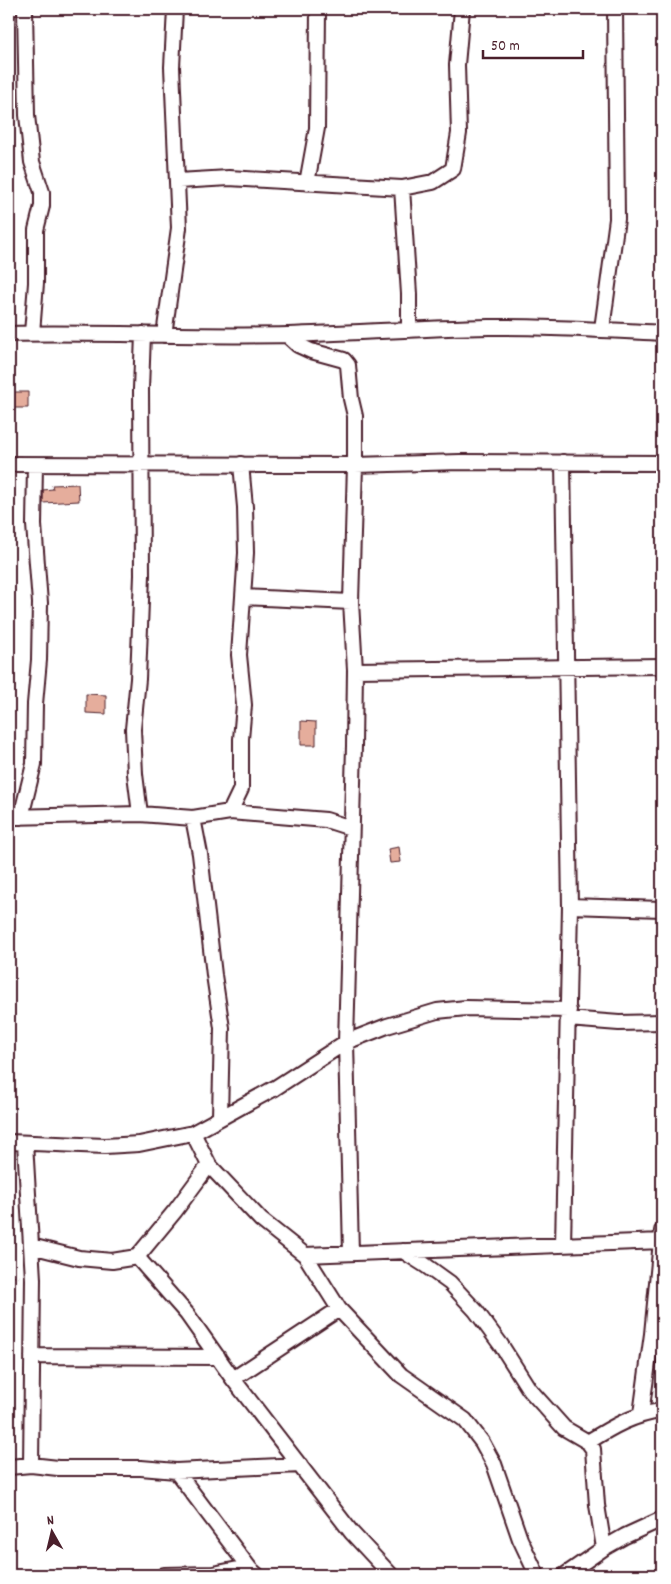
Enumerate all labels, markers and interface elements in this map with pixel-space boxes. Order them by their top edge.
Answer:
scale bar [483,28,584,60]
text: 50 m [491,36,520,58]
north arrow [28,1506,78,1556]
text: N [46,1511,55,1531]

